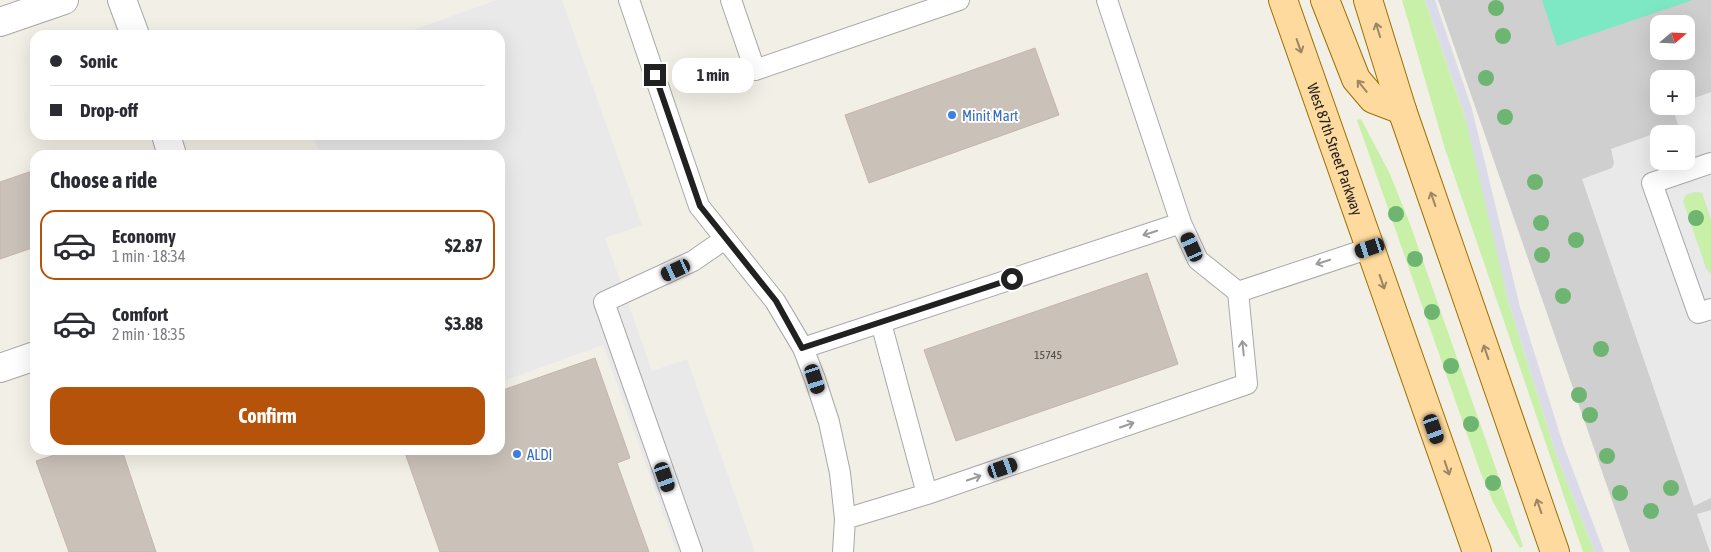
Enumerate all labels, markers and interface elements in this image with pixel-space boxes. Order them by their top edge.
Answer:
north arrow [1650,15,1695,60]
map controls [1650,15,1695,170]
one-way arrow [1372,23,1382,39]
one-way arrow [1295,38,1304,53]
text: Sonic [80,50,118,72]
callout: 1 min [672,58,755,92]
route end [644,64,666,86]
text: 1 min [697,66,729,84]
button: + [1650,70,1695,115]
one-way arrow [1356,80,1367,93]
street label: West 87th Street Parkway [1304,81,1366,217]
text: Drop-off [80,99,138,121]
place label: Minit Mart [962,107,1018,124]
marker: Minit Mart [946,109,958,121]
button: − [1650,125,1695,170]
text: Choose a ride [50,167,157,193]
one-way arrow [1428,192,1437,207]
icon: car [52,223,97,268]
text: Economy [112,225,176,247]
one-way arrow [1143,229,1159,238]
car [1179,230,1204,264]
text: $2.87 [445,234,483,256]
car [1353,236,1386,260]
text: 1 min · 18:34 [112,247,185,265]
car [659,257,692,283]
one-way arrow [1315,258,1331,268]
route start [1001,268,1023,290]
one-way arrow [1378,274,1387,289]
icon: car [52,301,97,346]
text: Comfort [112,303,168,325]
text: $3.88 [445,312,483,334]
text: 2 min · 18:35 [112,325,185,343]
one-way arrow [1238,340,1248,356]
one-way arrow [1481,345,1490,361]
house number: 15745 [1034,348,1062,362]
car [803,362,826,396]
button: Confirm [50,387,485,445]
car [1422,412,1445,446]
one-way arrow [1119,420,1135,429]
place label: ALDI [527,446,552,463]
marker: ALDI [511,448,523,460]
car [986,456,1019,480]
car [653,460,676,494]
one-way arrow [1443,460,1452,475]
one-way arrow [965,473,981,482]
one-way arrow [1534,498,1544,514]

